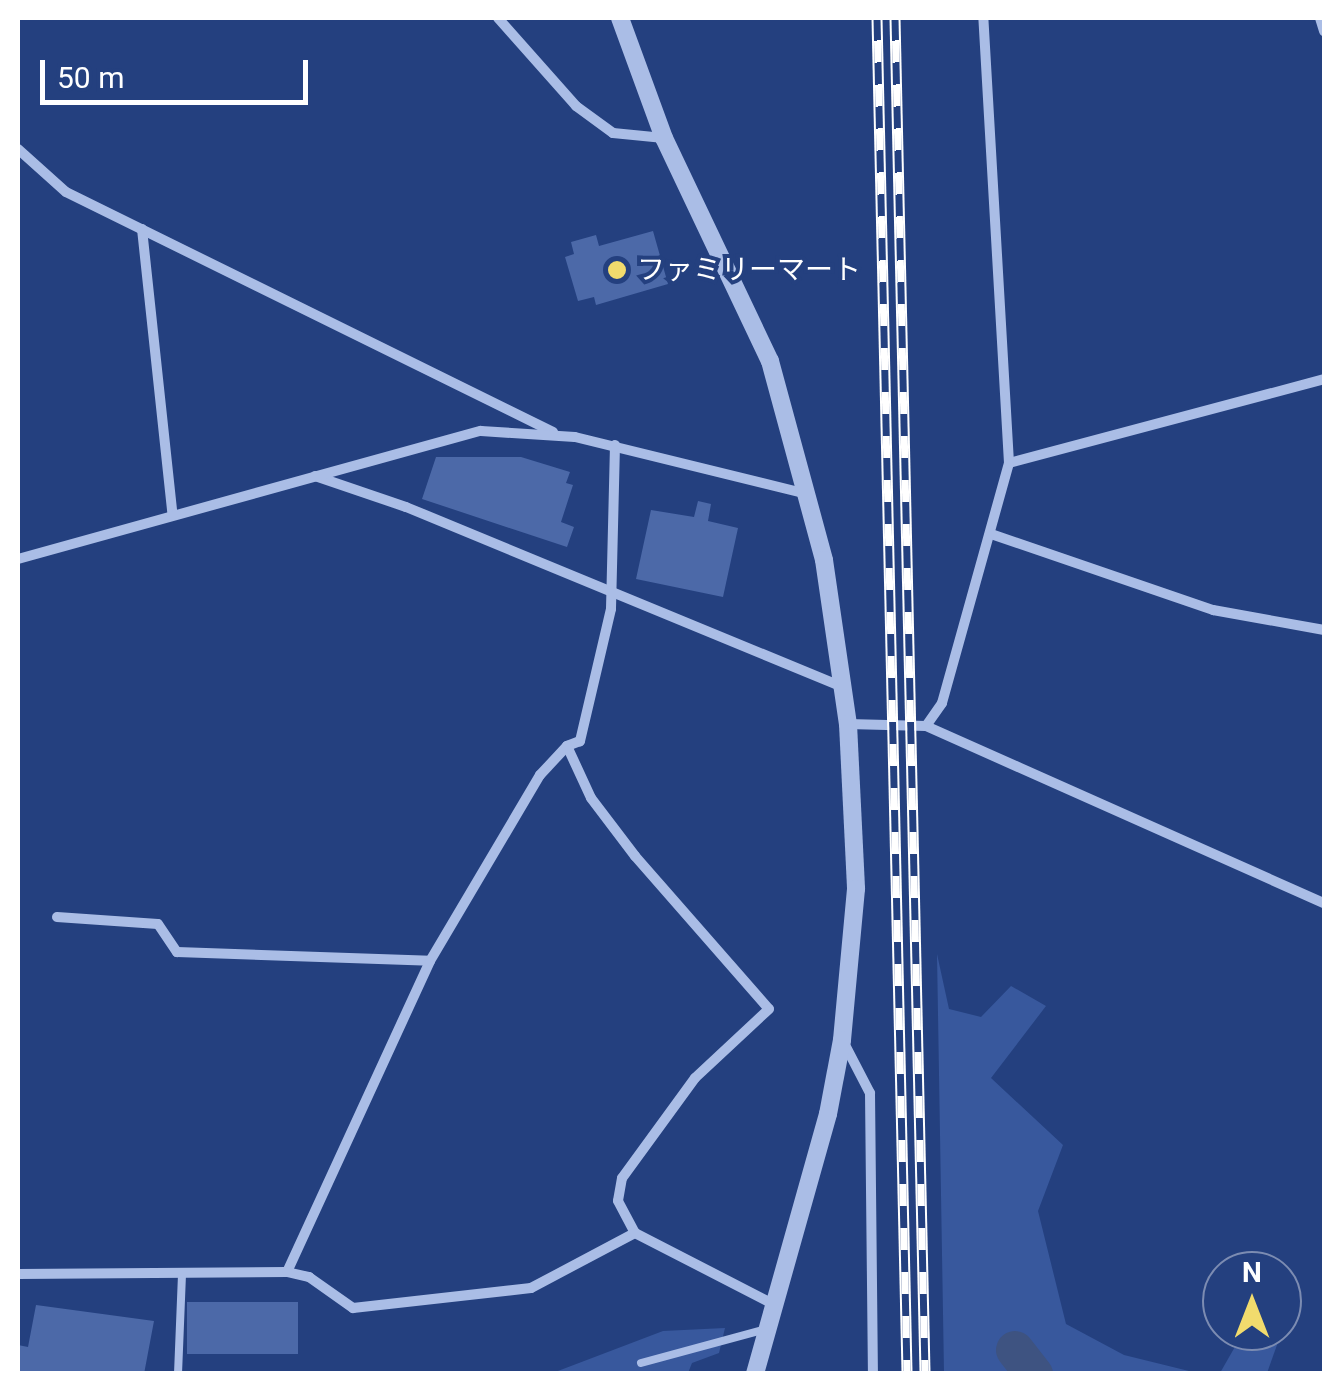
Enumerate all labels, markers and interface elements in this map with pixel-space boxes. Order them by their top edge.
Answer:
scale bar [45,40,312,102]
text: 50 m [57,60,124,95]
place label: ファミリーマート [637,253,861,287]
marker: ファミリーマート [606,259,628,281]
north arrow [1202,1251,1302,1351]
text: N [1242,1256,1262,1289]

